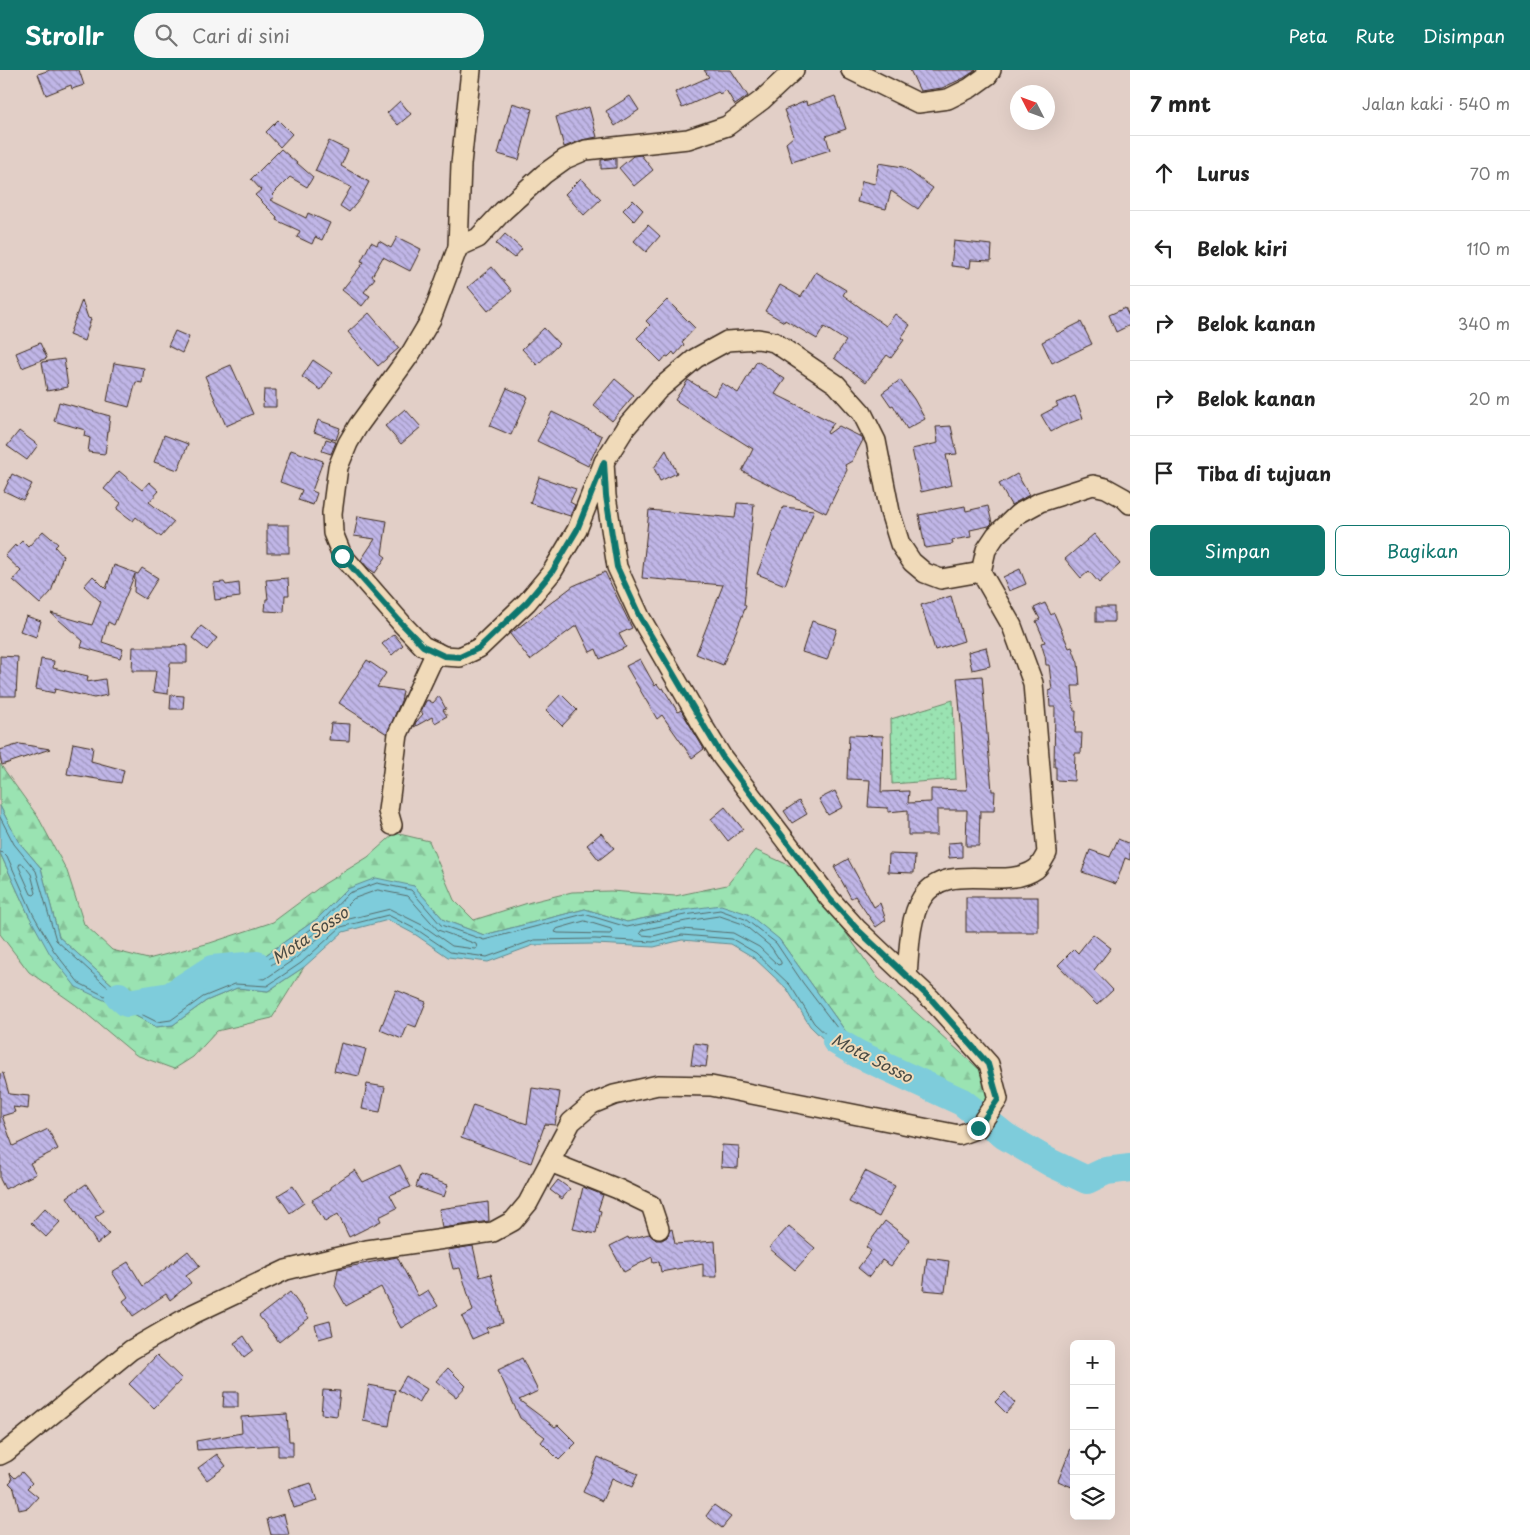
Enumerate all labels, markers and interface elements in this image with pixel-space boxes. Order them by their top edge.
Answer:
search box [134,13,484,58]
text: Strollr [25,17,104,53]
icon: search [152,21,180,49]
text: Cari di sini [192,21,290,49]
text: Peta [1288,22,1327,49]
text: Rute [1355,22,1395,49]
text: Disimpan [1423,22,1505,49]
north arrow [1010,85,1055,130]
text: 7 mnt [1150,87,1211,119]
text: Jalan kaki · 540 m [1362,91,1510,115]
icon: ahead [1150,159,1178,187]
text: Lurus [1197,159,1250,187]
text: 70 m [1470,161,1510,185]
icon: left [1150,234,1178,262]
text: Belok kiri [1197,234,1287,262]
text: 110 m [1467,236,1510,260]
icon: right [1150,309,1178,337]
text: Belok kanan [1197,309,1316,337]
text: 340 m [1458,311,1510,335]
icon: right [1150,384,1178,412]
text: Belok kanan [1197,384,1316,412]
text: 20 m [1469,386,1510,410]
icon: arrive [1150,459,1178,487]
text: Tiba di tujuan [1197,459,1331,487]
button: Simpan [1150,525,1325,576]
button: Bagikan [1335,525,1510,576]
route start [331,545,354,568]
water label: Mota Sosso [266,899,353,969]
water label: Mota Sosso [828,1027,918,1088]
route end [967,1117,990,1140]
map controls [1070,1340,1115,1520]
button: + [1070,1340,1115,1385]
button: − [1070,1385,1115,1430]
button: locate [1070,1430,1115,1475]
button: layers [1070,1475,1115,1520]

